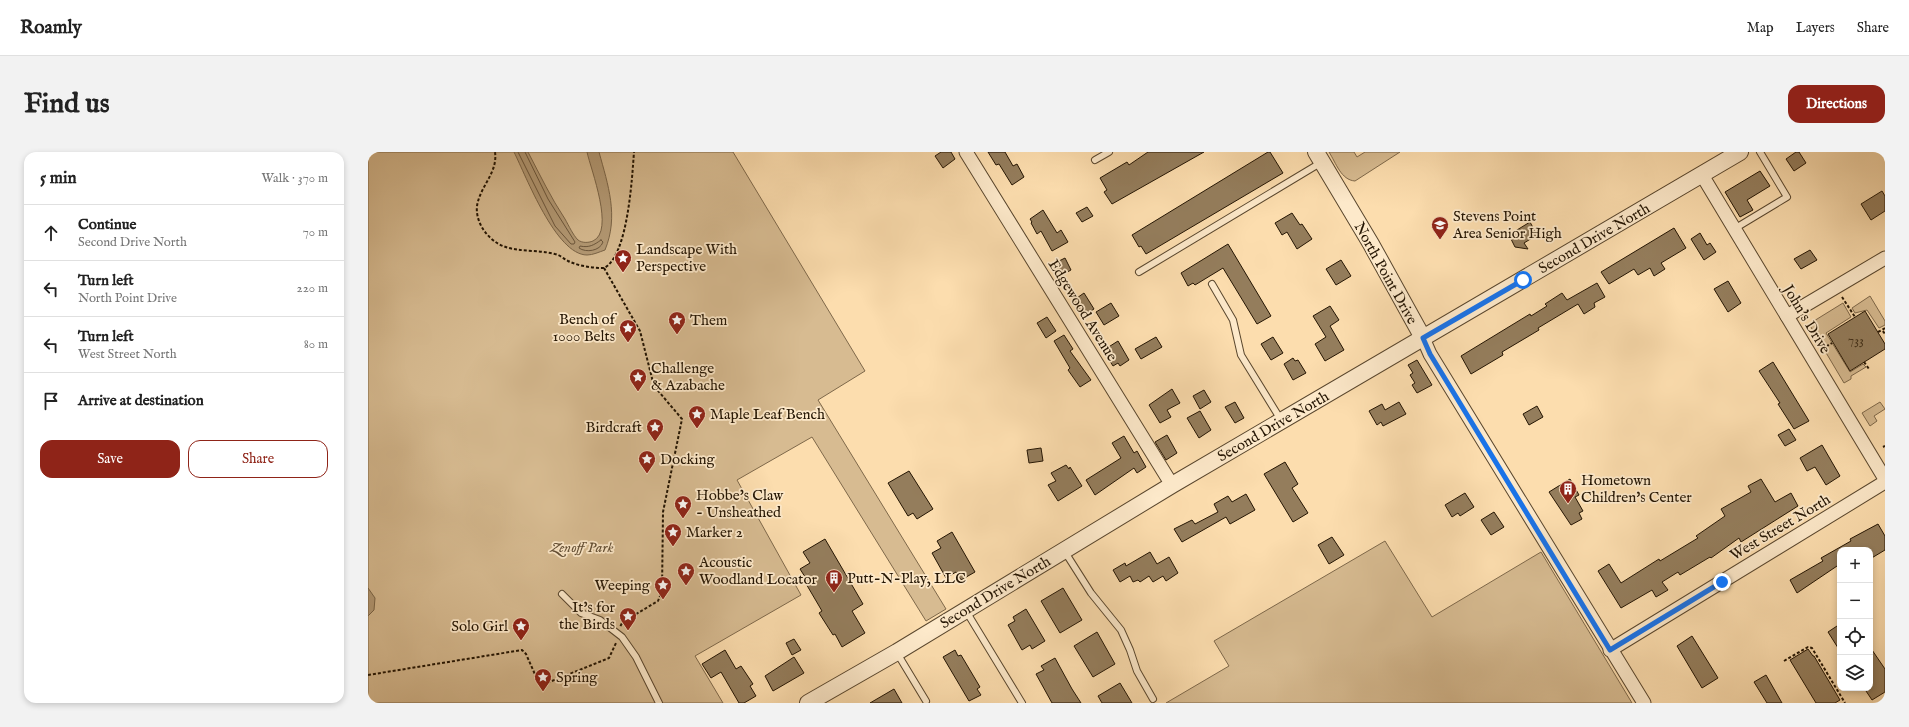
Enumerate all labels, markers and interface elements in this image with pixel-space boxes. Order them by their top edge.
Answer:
text: Roamly [20,16,82,40]
text: Map [1747,19,1774,37]
text: Layers [1796,19,1835,37]
text: Share [1857,19,1889,37]
button: Directions [1788,85,1885,123]
text: Find us [24,87,110,122]
text: 5 min [40,168,77,189]
text: Walk · 370 m [262,170,328,187]
street label: Second Drive North [1535,199,1653,278]
place label: Stevens Point Area Senior High [1452,207,1562,243]
text: Continue [78,215,136,234]
school or university icon: Stevens Point Area Senior High [1430,215,1450,240]
street label: North Point Drive [1350,219,1422,328]
icon: ahead [40,222,62,244]
text: 70 m [303,224,328,241]
text: Second Drive North [78,234,187,251]
place label: Landscape With Perspective [636,240,737,276]
place icon: Landscape With Perspective [613,248,633,273]
street label: Edgewood Avenue [1044,256,1122,365]
text: Turn left [78,271,134,290]
route start [1514,271,1532,289]
icon: left [40,278,62,300]
text: 220 m [297,280,328,297]
street label: John's Drive [1778,280,1835,357]
text: North Point Drive [78,290,177,307]
place label: Bench of 1000 Belts [553,310,618,346]
place icon: Them [667,310,687,335]
place label: Them [690,311,728,330]
place icon: Bench of 1000 Belts [618,318,638,343]
text: Turn left [78,327,134,346]
house number: 733 [1848,332,1864,349]
icon: left [40,334,62,356]
text: 80 m [304,336,328,353]
text: West Street North [78,346,177,363]
place label: Challenge & Azabache [651,359,725,395]
place icon: Challenge & Azabache [628,367,648,392]
street label: Second Drive North [1214,387,1332,466]
icon: arrive [40,390,62,412]
text: Arrive at destination [78,391,204,410]
place icon: Maple Leaf Bench [687,404,707,429]
place label: Maple Leaf Bench [710,405,825,424]
place icon: Birdcraft [645,417,665,442]
place label: Birdcraft [586,418,642,437]
button: Save [40,440,180,478]
button: Share [188,440,328,478]
place icon: Docking [637,449,657,474]
place label: Docking [660,450,716,469]
place label: Hometown Children's Center [1581,471,1692,507]
building icon: Hometown Children's Center [1558,479,1578,504]
place label: Hobbe's Claw - Unsheathed [696,486,784,522]
street label: West Street North [1727,490,1834,565]
place icon: Hobbe's Claw - Unsheathed [673,494,693,519]
place icon: Marker 2 [663,522,683,547]
place label: Marker 2 [686,523,743,542]
park label: Zenoff Park [549,538,613,558]
map controls [1837,547,1873,691]
button: + [1837,547,1873,583]
street label: Second Drive North [936,552,1054,633]
place label: Acoustic Woodland Locator [698,553,818,589]
place icon: Acoustic Woodland Locator [676,561,696,586]
building icon: Putt-N-Play, LLC [824,568,844,593]
place label: Putt-N-Play, LLC [847,569,966,588]
route end [1713,573,1731,591]
place icon: Weeping [653,575,673,600]
place label: Weeping [594,576,651,595]
button: − [1837,583,1873,619]
place label: It's for the Birds [559,598,615,634]
place icon: It's for the Birds [618,606,638,631]
place icon: Solo Girl [511,616,531,641]
place label: Solo Girl [451,617,509,636]
button: locate [1837,619,1873,655]
button: layers [1837,655,1873,691]
place icon: Spring [533,667,553,692]
place label: Spring [556,668,598,687]

